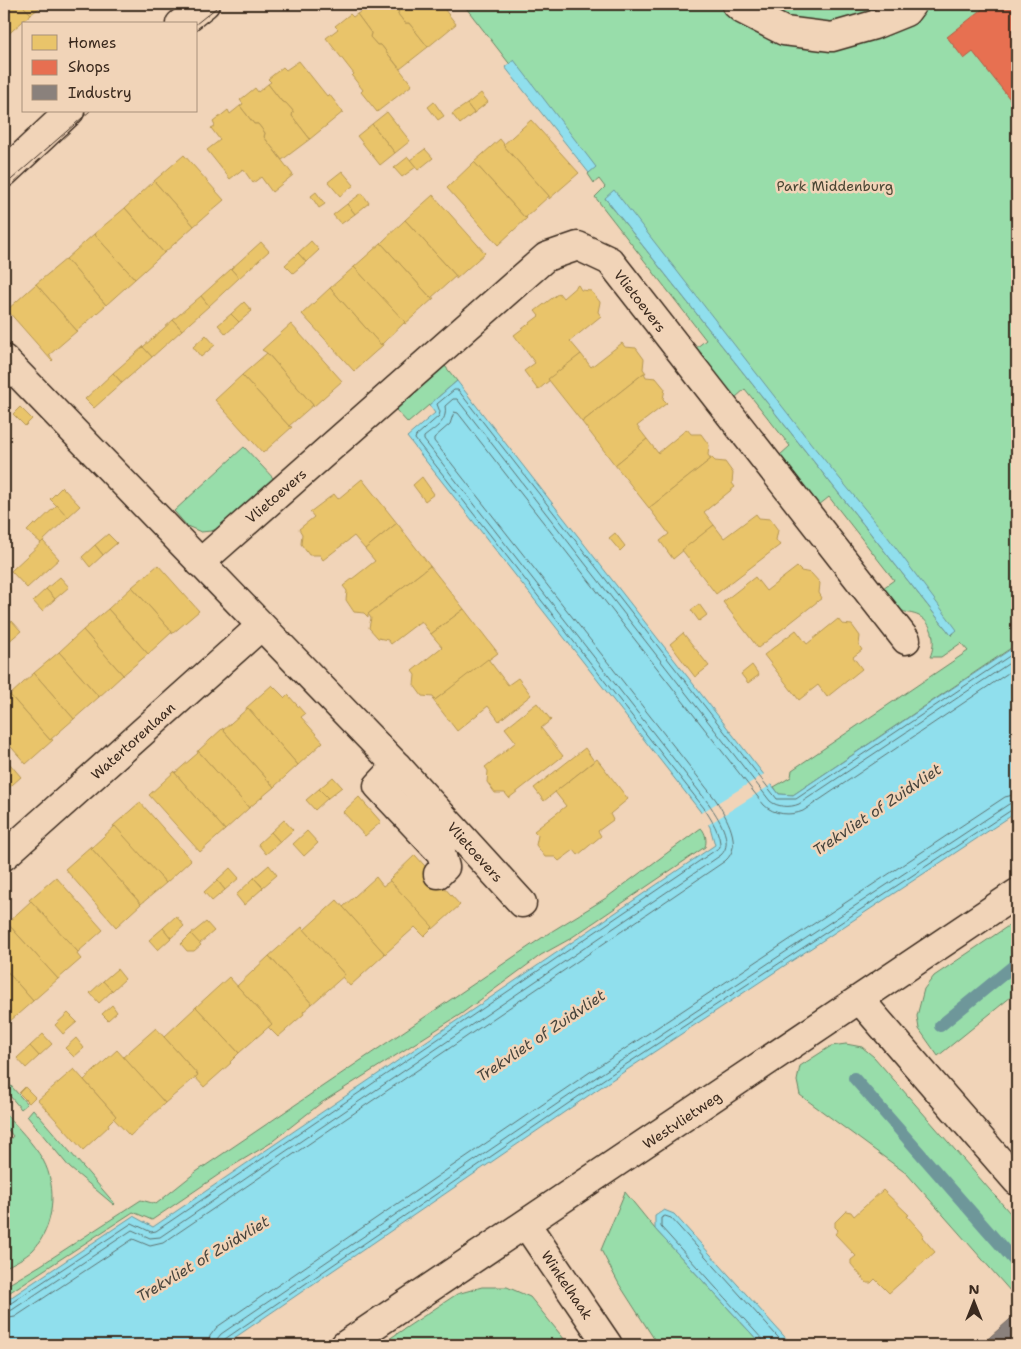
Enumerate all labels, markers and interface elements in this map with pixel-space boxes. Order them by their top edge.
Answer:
legend [22,22,198,112]
text: Homes [68,33,116,53]
text: Shops [68,57,110,77]
text: Industry [68,83,132,103]
park label: Park Middenburg [777,177,893,195]
street label: Vlietoevers [610,266,670,336]
street label: Vlietoevers [242,465,310,527]
street label: Watertorenlaan [87,698,179,784]
water label: Trekvliet of Zuidvliet [809,759,946,861]
street label: Vlietoevers [443,818,507,886]
water label: Trekvliet of Zuidvliet [473,985,610,1087]
street label: Westvlietweg [639,1087,725,1153]
water label: Trekvliet of Zuidvliet [133,1211,273,1306]
street label: Winkelhaak [537,1247,597,1323]
north arrow [948,1276,998,1326]
text: N [968,1280,980,1298]

